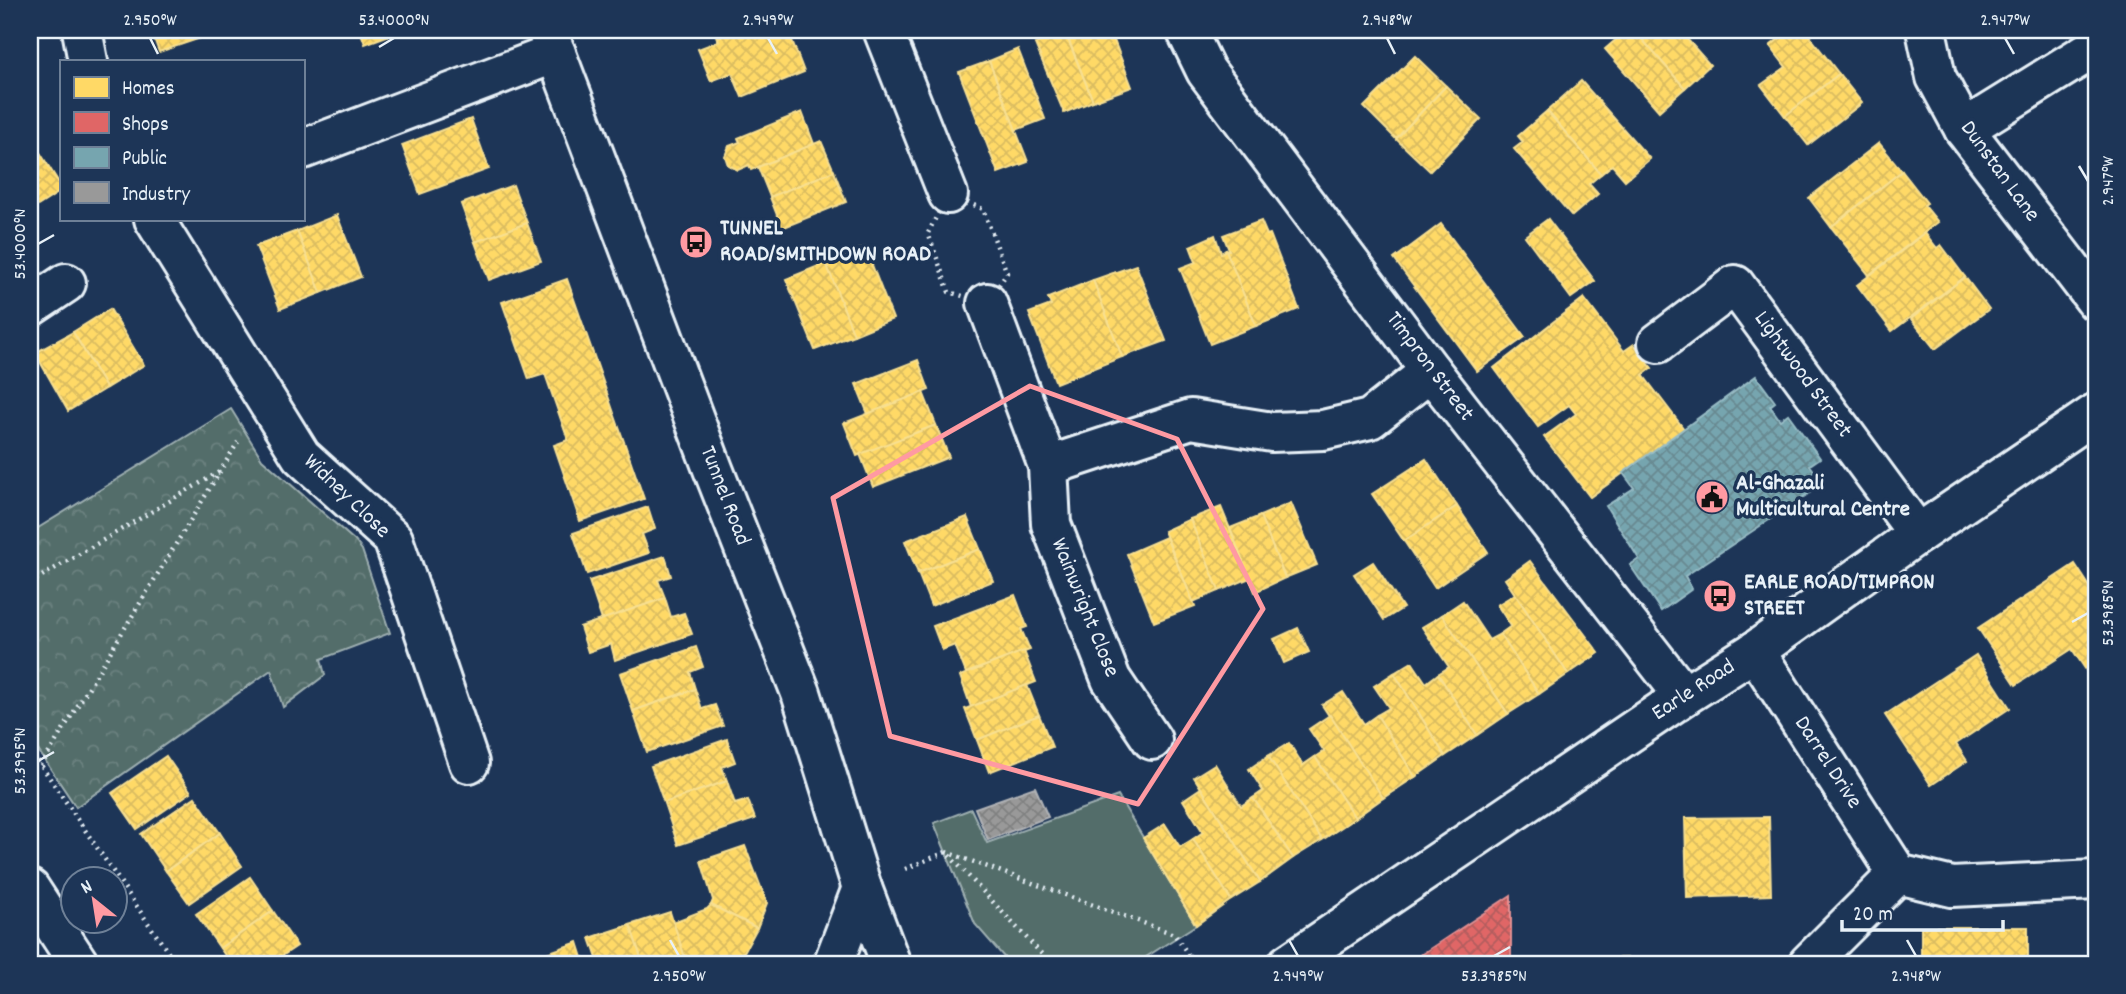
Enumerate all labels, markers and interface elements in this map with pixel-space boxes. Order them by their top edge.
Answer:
text: 2.950°W [123,9,177,34]
text: 53.4000°N [359,9,429,34]
text: 2.949°W [743,9,794,34]
text: 2.948°W [1362,9,1413,34]
text: 2.947°W [1980,9,2030,34]
legend [60,60,304,220]
text: Homes [122,75,175,105]
text: Shops [122,111,169,141]
street label: Dunstan Lane [1951,114,2047,230]
text: Public [122,145,167,175]
text: 2.947°W [2097,156,2122,206]
text: Industry [122,181,190,211]
text: 53.4000°N [9,209,34,279]
place label: TUNNEL ROAD/SMITHDOWN ROAD [720,213,931,272]
bus stop icon: TUNNEL ROAD/SMITHDOWN ROAD [677,223,715,261]
street label: Timpron Street [1377,305,1481,429]
street label: Lightwood Street [1745,305,1859,445]
street label: Tunnel Road [690,441,758,551]
street label: Widney Close [295,447,397,547]
place label: Al-Ghazali Multicultural Centre [1736,468,1910,527]
public building icon: Al-Ghazali Multicultural Centre [1693,478,1731,516]
street label: Wainwright Close [1041,533,1127,683]
place label: EARLE ROAD/TIMPRON STREET [1744,567,1935,626]
bus stop icon: EARLE ROAD/TIMPRON STREET [1701,577,1739,615]
text: 53.3985°N [2097,580,2122,646]
street label: Earle Road [1646,652,1742,730]
street label: Darrel Drive [1785,710,1869,816]
text: 53.3995°N [9,728,34,794]
north arrow [60,864,130,934]
text: N [76,874,98,902]
scale bar [1842,889,2004,933]
text: 20 m [1853,901,1893,931]
text: 2.950°W [652,965,706,990]
text: 2.949°W [1273,965,1324,990]
text: 53.3985°N [1461,965,1527,990]
text: 2.948°W [1891,965,1942,990]

